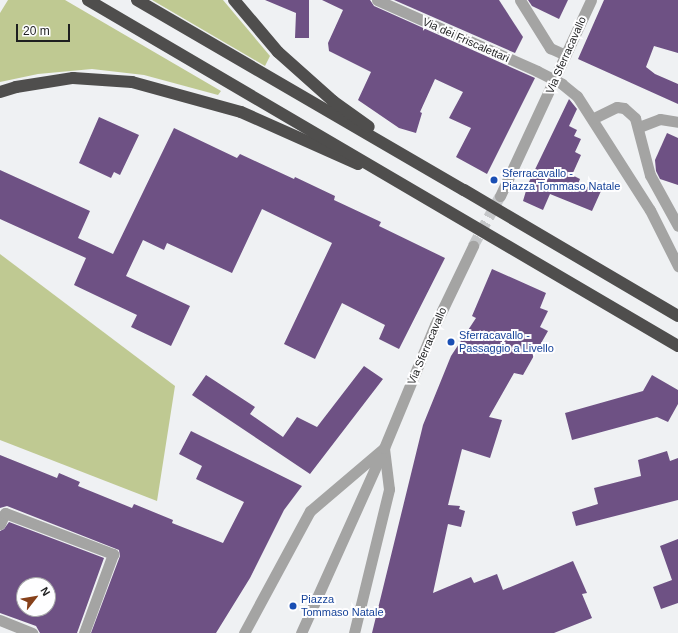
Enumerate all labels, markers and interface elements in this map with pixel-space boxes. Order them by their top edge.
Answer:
street label: Via Sferracavallo [543,14,589,96]
street label: Via dei Friscalettari [421,15,511,65]
scale bar [18,16,72,42]
text: 20 m [23,24,50,38]
place label: Sferracavallo - Piazza Tommaso Natale [502,167,621,193]
marker: Sferracavallo - Piazza Tommaso Natale [489,175,499,185]
street label: Via Sferracavallo [405,305,449,387]
place label: Sferracavallo - Passaggio a Livello [459,329,554,355]
marker: Sferracavallo - Passaggio a Livello [446,337,456,347]
north arrow [16,577,56,617]
text: N [38,585,53,598]
place label: Piazza Tommaso Natale [301,593,384,619]
marker: Piazza Tommaso Natale [288,601,298,611]

